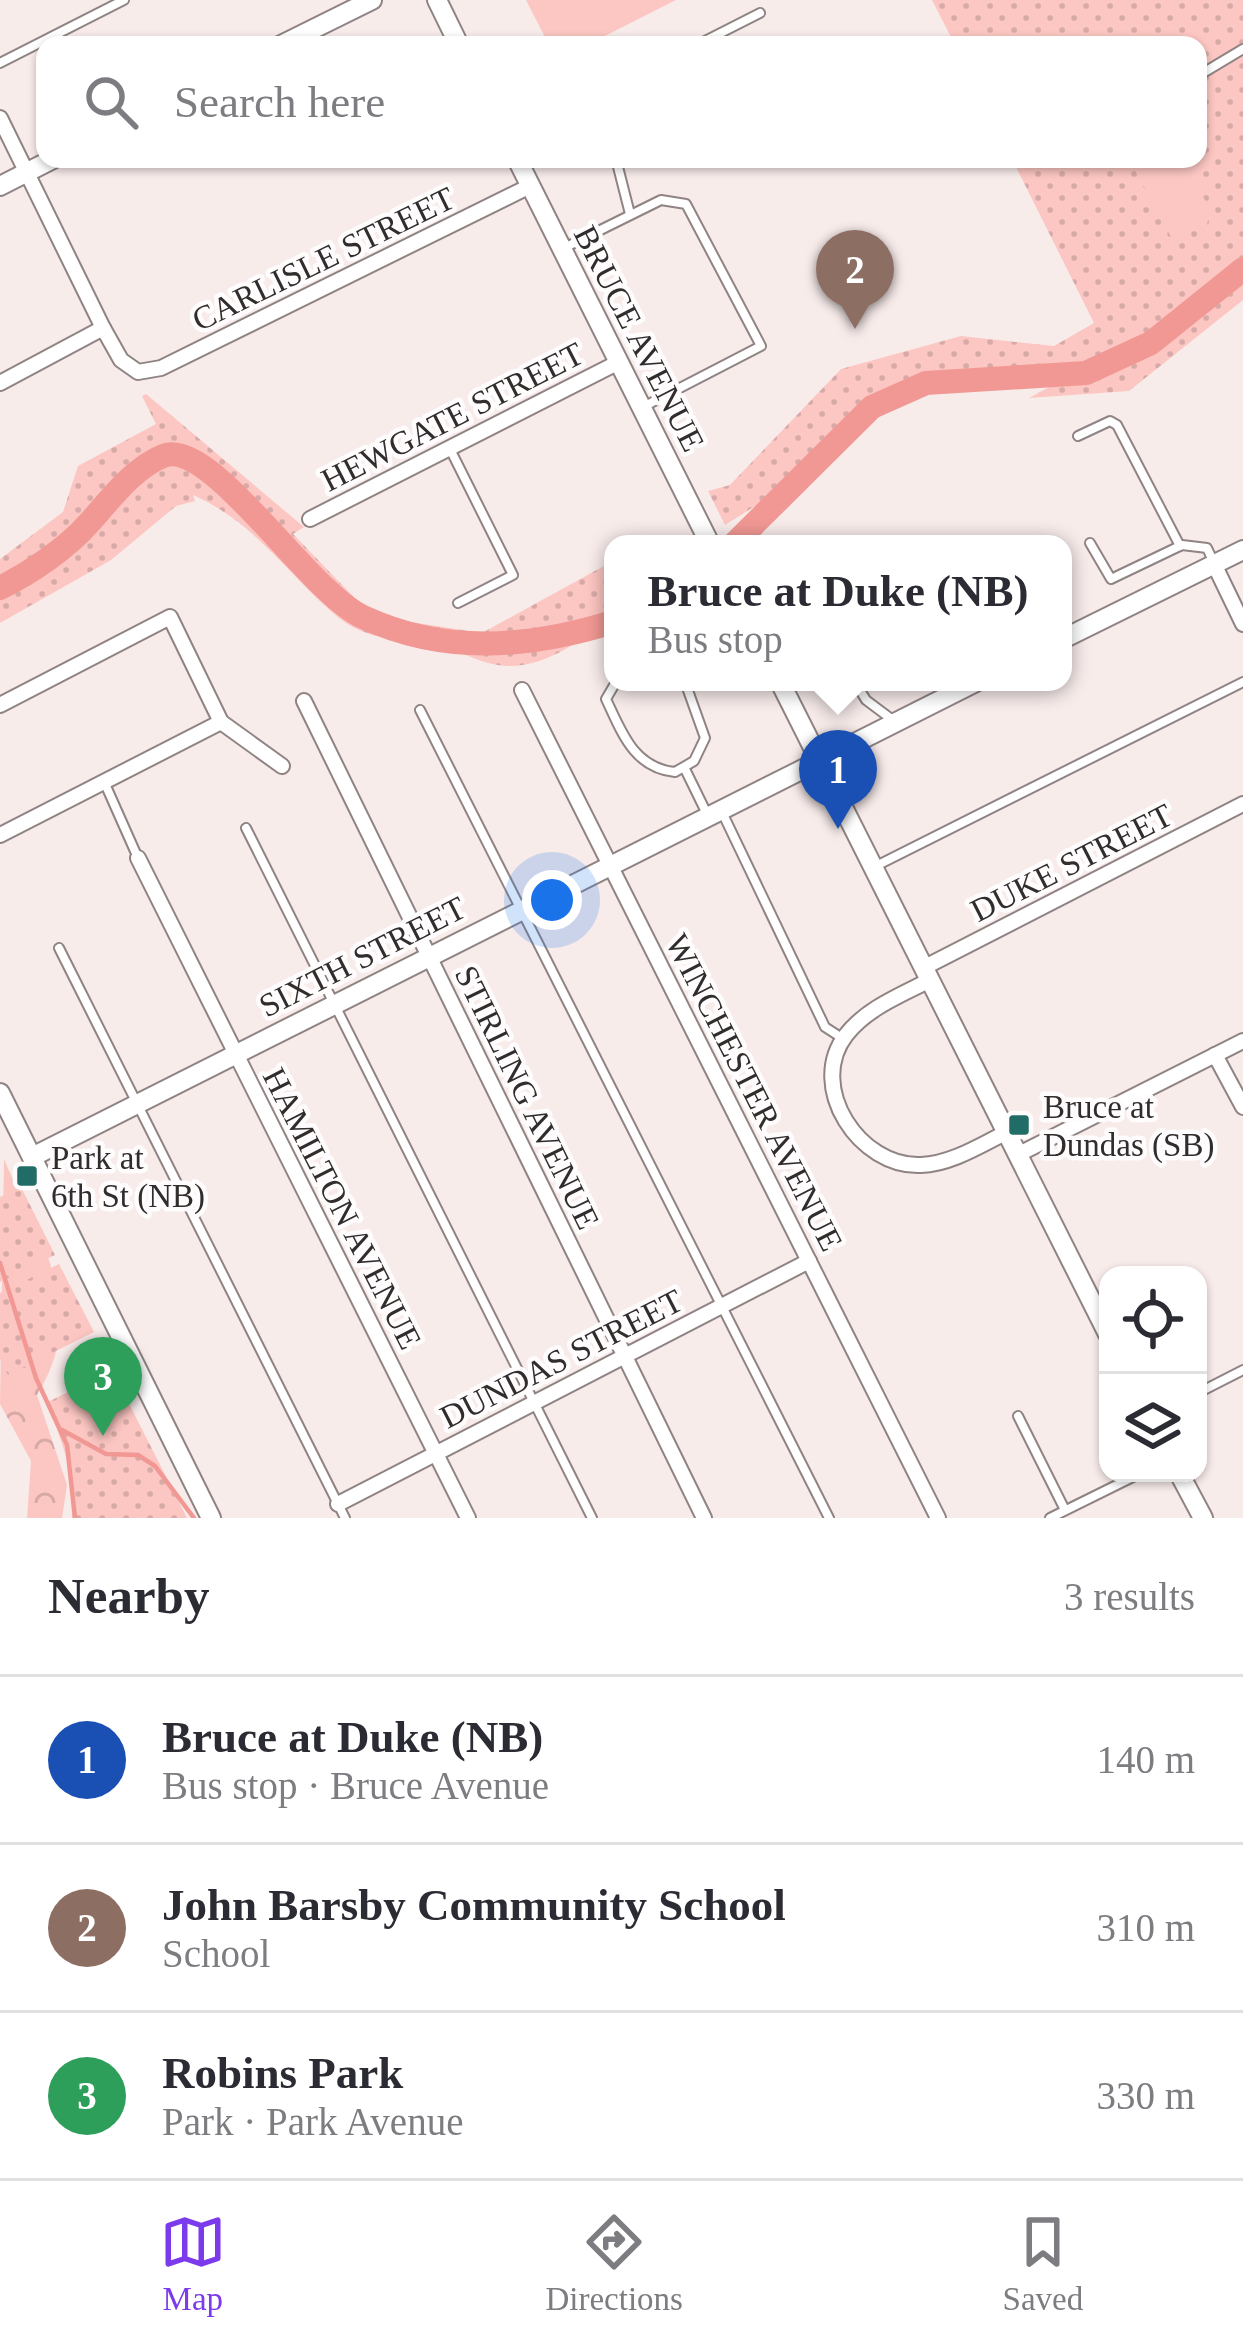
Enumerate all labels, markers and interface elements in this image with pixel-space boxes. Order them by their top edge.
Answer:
search box [36,36,1207,168]
icon: search [78,69,144,135]
text: Search here [174,77,385,127]
street label: CARLISLE STREET [187,180,460,338]
street label: BRUCE AVENUE [567,220,711,457]
pin: 2 [816,230,894,329]
street label: HEWGATE STREET [316,335,589,498]
popup [604,535,1072,691]
text: Bruce at Duke (NB) [647,566,1029,616]
text: Bus stop [647,618,783,661]
pin: 1 [799,730,877,829]
street label: DUKE STREET [965,797,1178,929]
your location [522,870,582,930]
street label: SIXTH STREET [253,889,471,1024]
street label: WINCHESTER AVENUE [659,928,850,1257]
street label: STIRLING AVENUE [448,960,606,1235]
street label: HAMILTON AVENUE [256,1062,429,1355]
place label: Bruce at Dundas (SB) [1043,1089,1214,1164]
marker: Bruce at Dundas (SB) [1006,1112,1032,1138]
place label: Park at 6th St (NB) [51,1140,205,1215]
marker: Park at 6th St (NB) [14,1163,40,1189]
map controls [1099,1266,1207,1482]
button: locate [1099,1266,1207,1374]
street label: DUNDAS STREET [434,1282,688,1435]
pin: 3 [64,1337,142,1436]
button: layers [1099,1374,1207,1482]
text: Nearby [48,1568,209,1624]
text: 3 results [1064,1575,1195,1618]
text: Bruce at Duke (NB) [162,1712,543,1762]
text: 1 [77,1738,97,1781]
text: 140 m [1096,1738,1195,1781]
text: Bus stop · Bruce Avenue [162,1764,549,1807]
text: John Barsby Community School [162,1880,786,1930]
text: 2 [77,1906,97,1949]
text: 310 m [1096,1906,1195,1949]
text: School [162,1932,270,1975]
text: Robins Park [162,2048,403,2098]
text: 3 [77,2074,97,2117]
text: 330 m [1096,2074,1195,2117]
text: Park · Park Avenue [162,2100,463,2143]
tab: Map [160,2209,226,2318]
tab: Directions [545,2209,683,2318]
tab: Saved [1003,2209,1083,2318]

